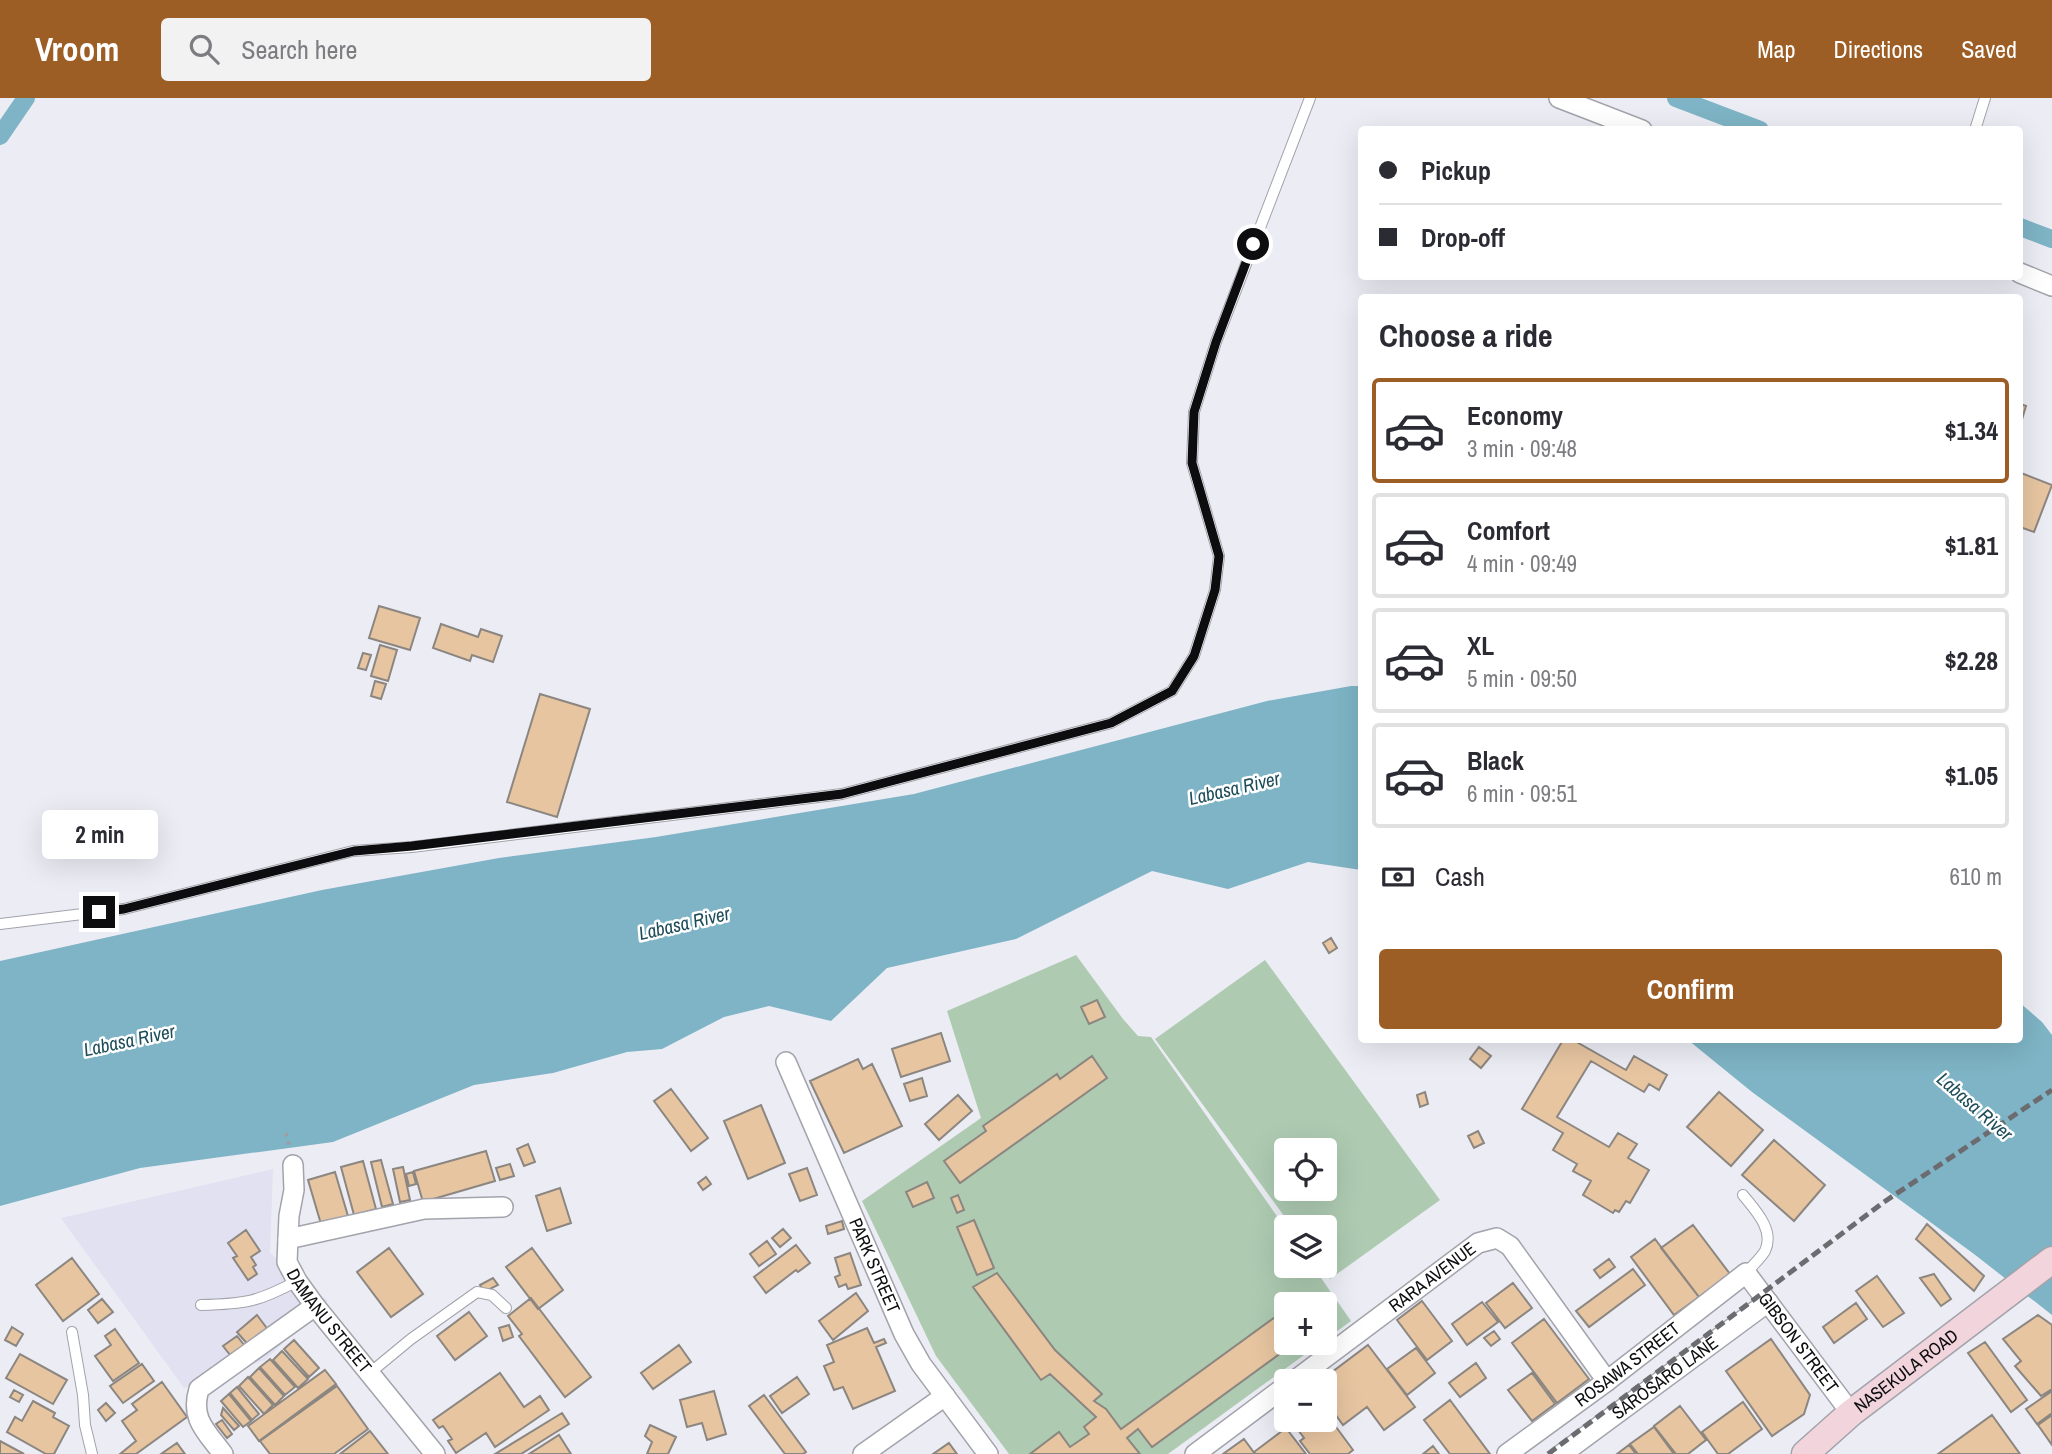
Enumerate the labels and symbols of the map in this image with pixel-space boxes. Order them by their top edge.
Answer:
route start [1237,228,1269,260]
water label: Labasa River [1186,765,1283,811]
callout: 2 min [41,810,157,860]
route end [83,896,115,928]
water label: Labasa River [636,900,733,946]
water label: Labasa River [81,1017,178,1062]
water label: Labasa River [1932,1066,2019,1147]
street label: PARK STREET [843,1214,906,1317]
street label: RARA AVENUE [1383,1236,1481,1318]
street label: DAMANU STREET [281,1264,378,1378]
street label: GIBSON STREET [1753,1287,1845,1398]
street label: ROSAWA STREET [1570,1316,1685,1412]
street label: NASEKULA ROAD [1849,1323,1963,1418]
street label: SAROSARO LANE [1606,1330,1723,1425]

